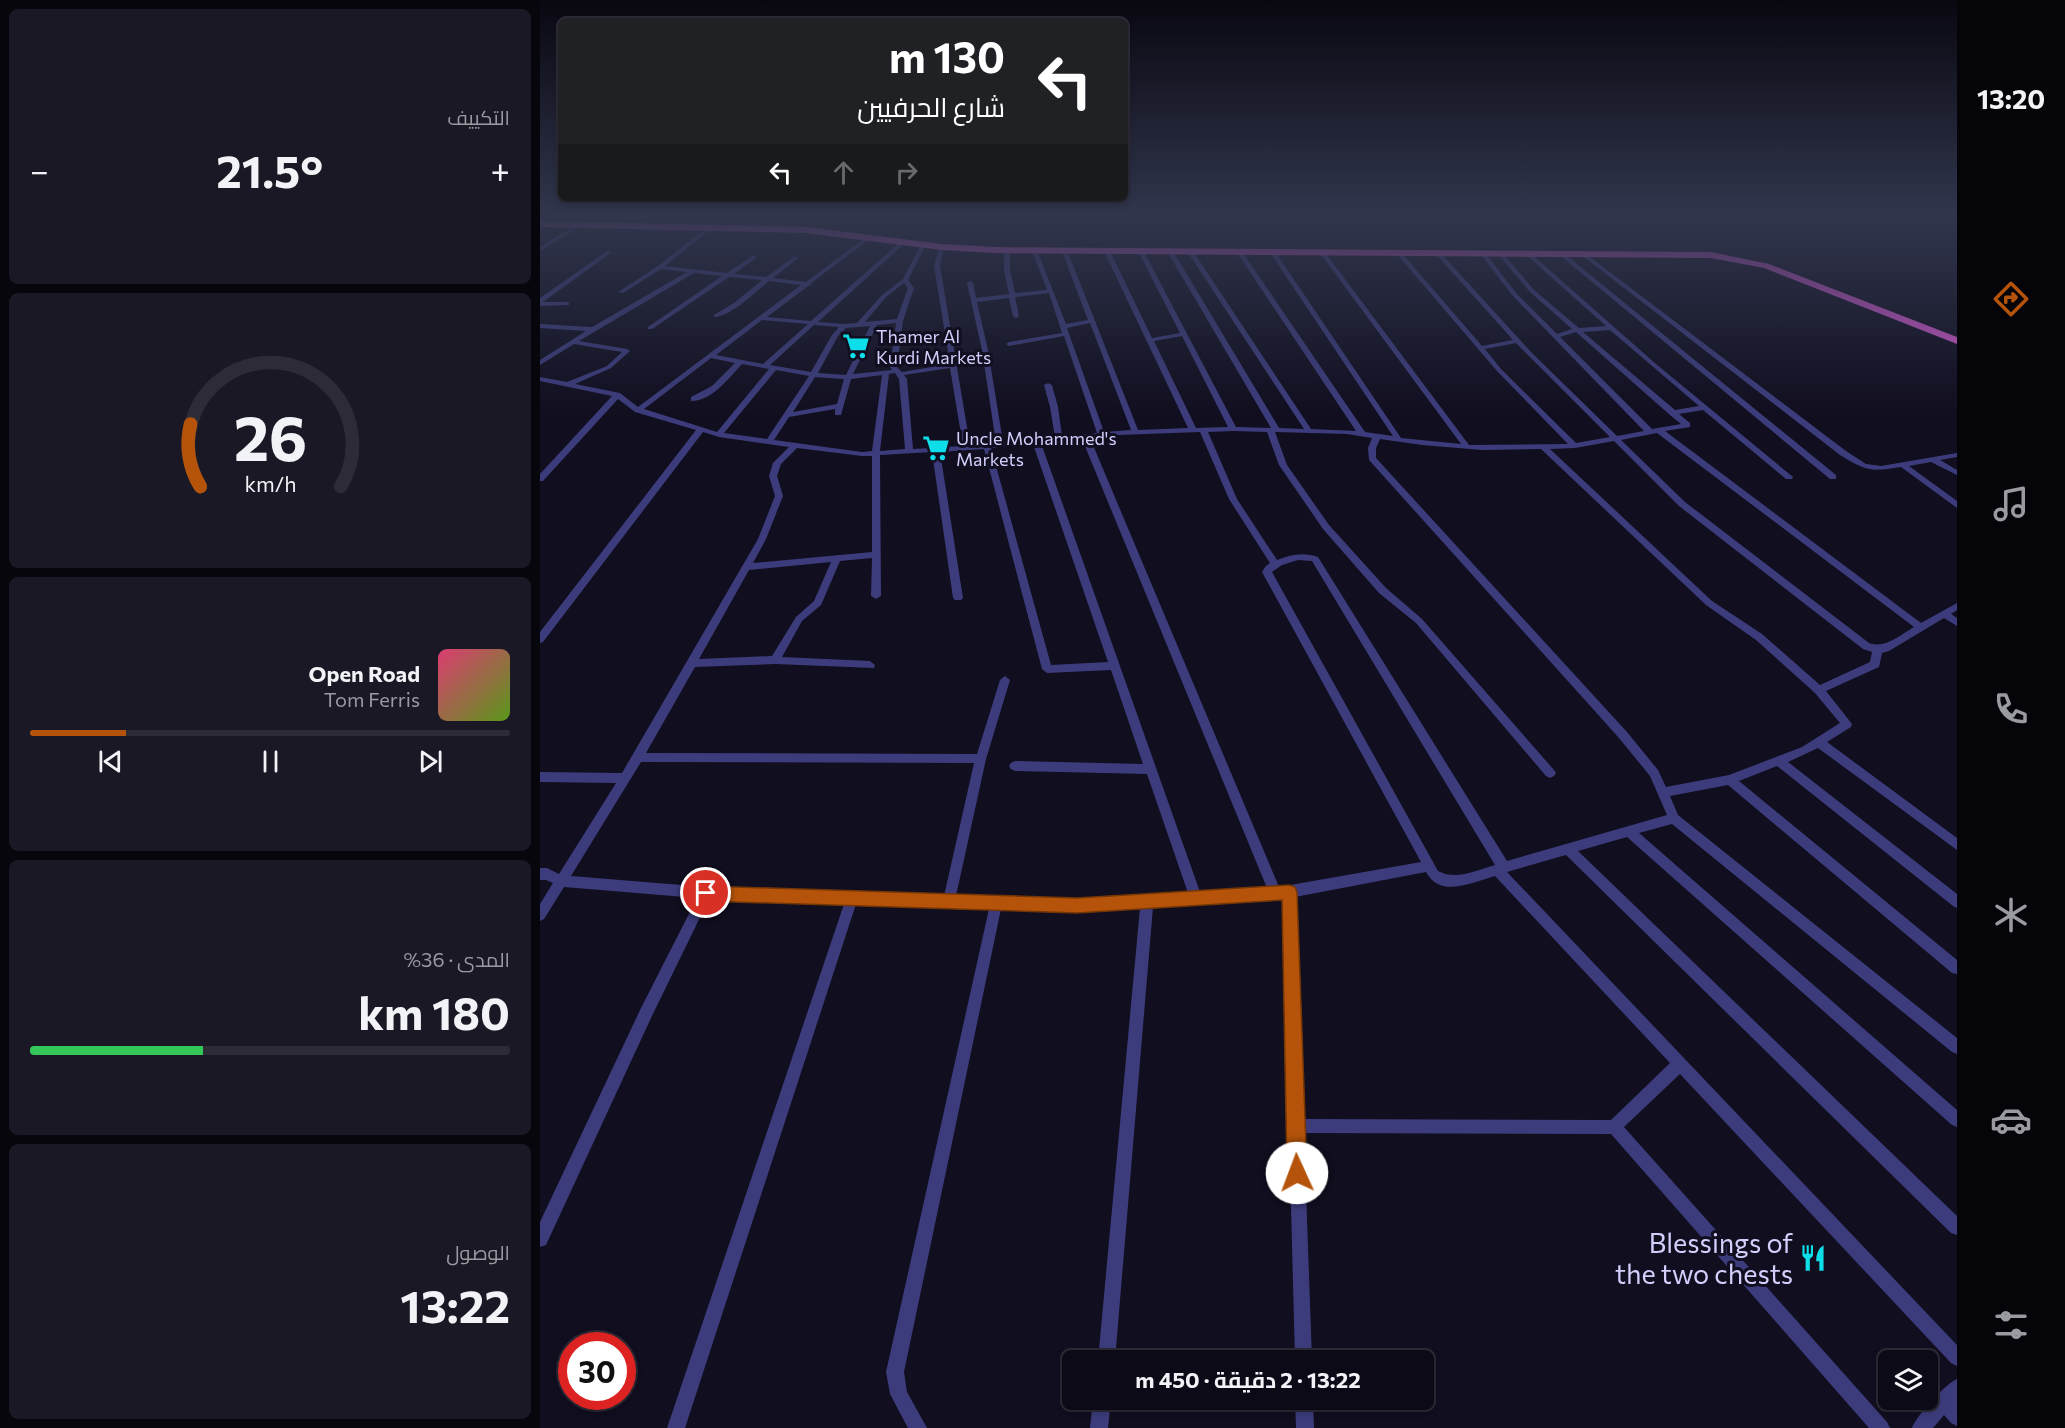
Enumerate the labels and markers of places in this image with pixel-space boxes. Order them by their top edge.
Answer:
place label: Thamer Al Kurdi Markets [876,325,991,368]
supermarket icon: Thamer Al Kurdi Markets [841,331,871,361]
place label: Uncle Mohammed's Markets [956,427,1117,470]
supermarket icon: Uncle Mohammed's Markets [921,433,951,463]
pin [680,867,731,918]
place label: Blessings of the two chests [1615,1226,1793,1290]
restaurant icon: Blessings of the two chests [1798,1243,1828,1273]

